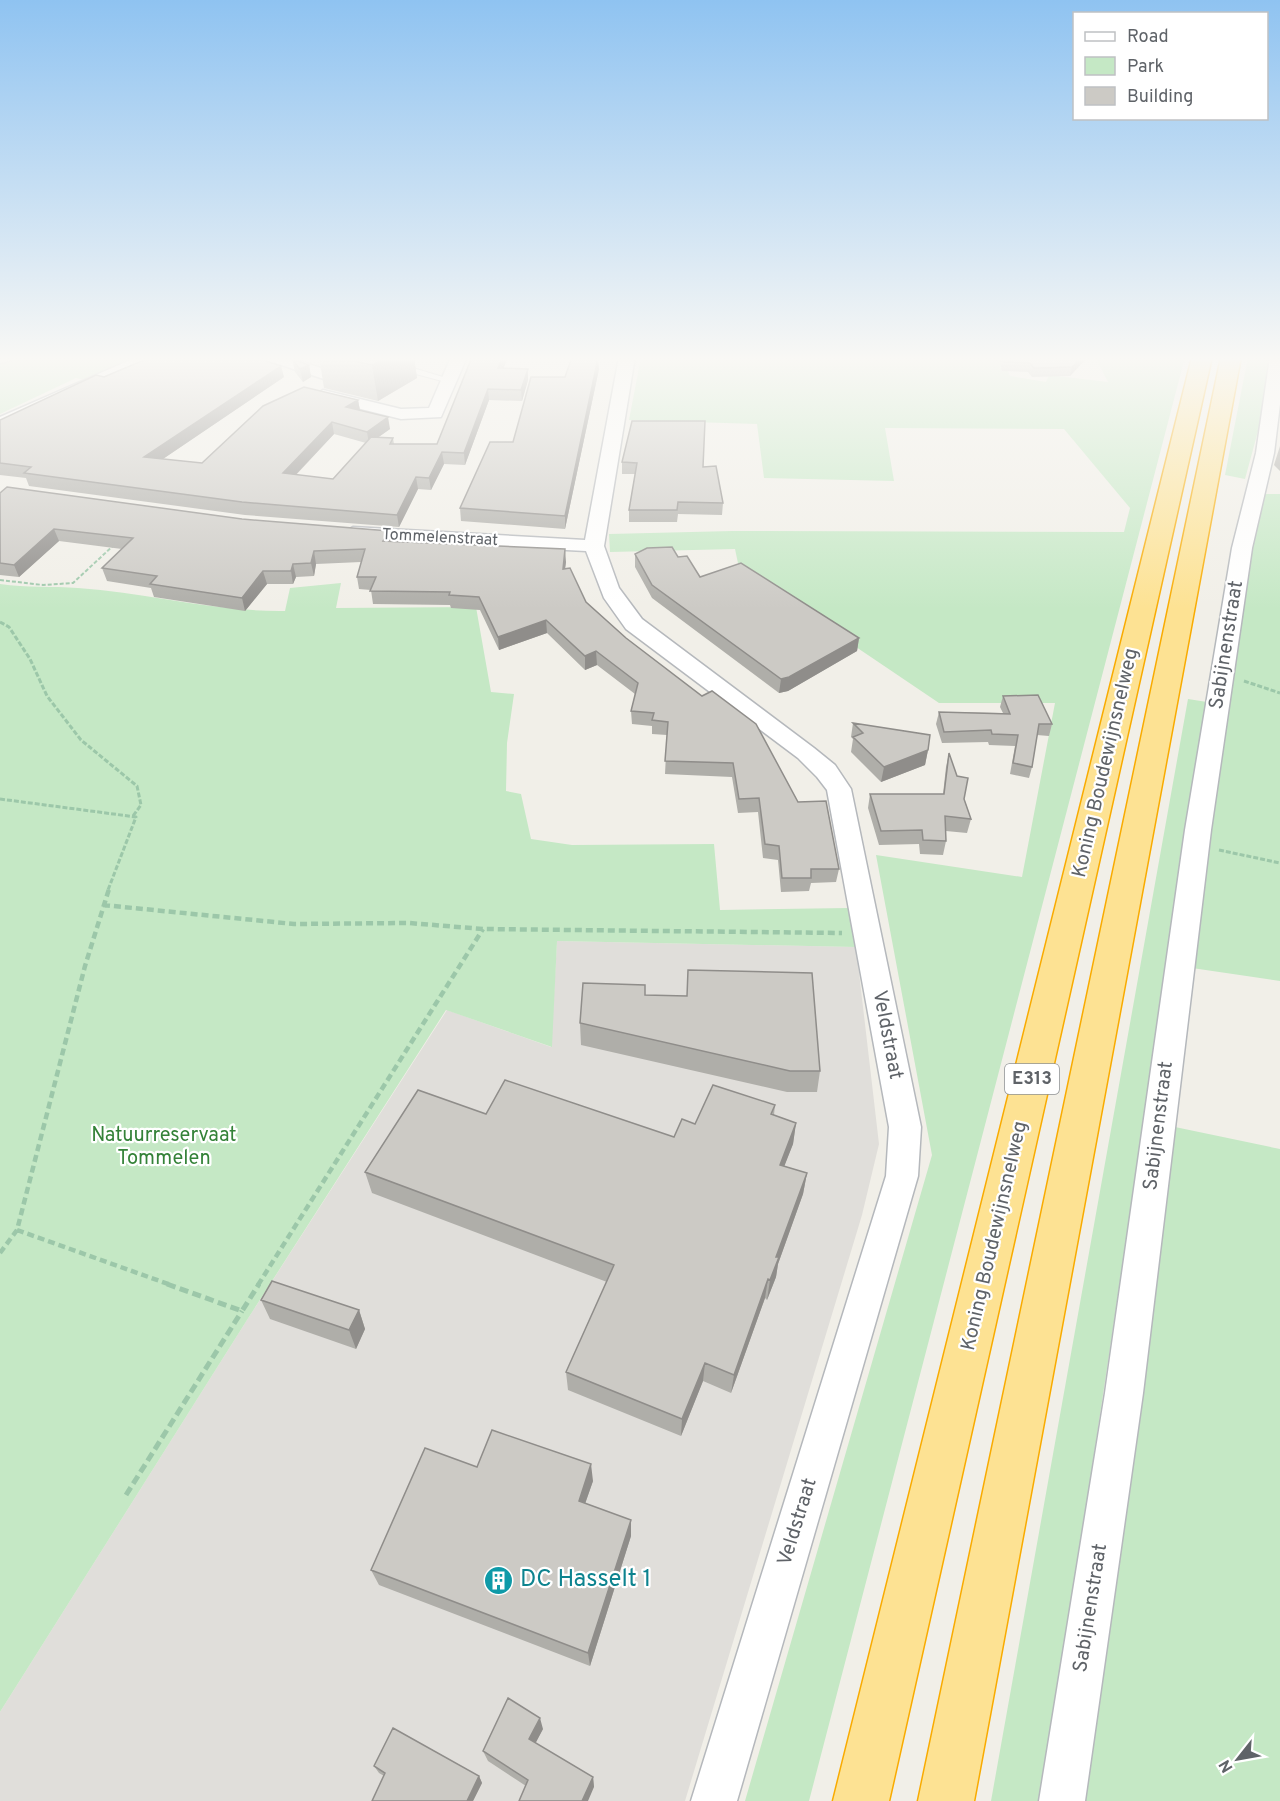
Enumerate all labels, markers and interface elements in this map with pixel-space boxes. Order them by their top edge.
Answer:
legend [1073,12,1268,120]
text: Road [1127,26,1169,49]
text: Park [1127,56,1164,79]
text: Building [1127,86,1193,109]
street label: Tommelenstraat [381,525,499,551]
street label: Sabijnenstraat [1204,579,1250,711]
street label: Koning Boudewijnsnelweg [1067,646,1145,880]
street label: Veldstraat [866,988,908,1082]
street label: Sabijnenstraat [1138,1060,1180,1192]
road number: E313 [1005,1064,1059,1094]
street label: Koning Boudewijnsnelweg [956,1119,1034,1353]
park label: Natuurreservaat Tommelen [91,1123,237,1172]
street label: Veldstraat [772,1475,824,1569]
street label: Sabijnenstraat [1068,1542,1114,1674]
building icon: DC Hasselt 1 [483,1564,515,1596]
place label: DC Hasselt 1 [520,1565,651,1595]
north arrow [1208,1729,1268,1789]
text: N [1215,1756,1238,1776]

